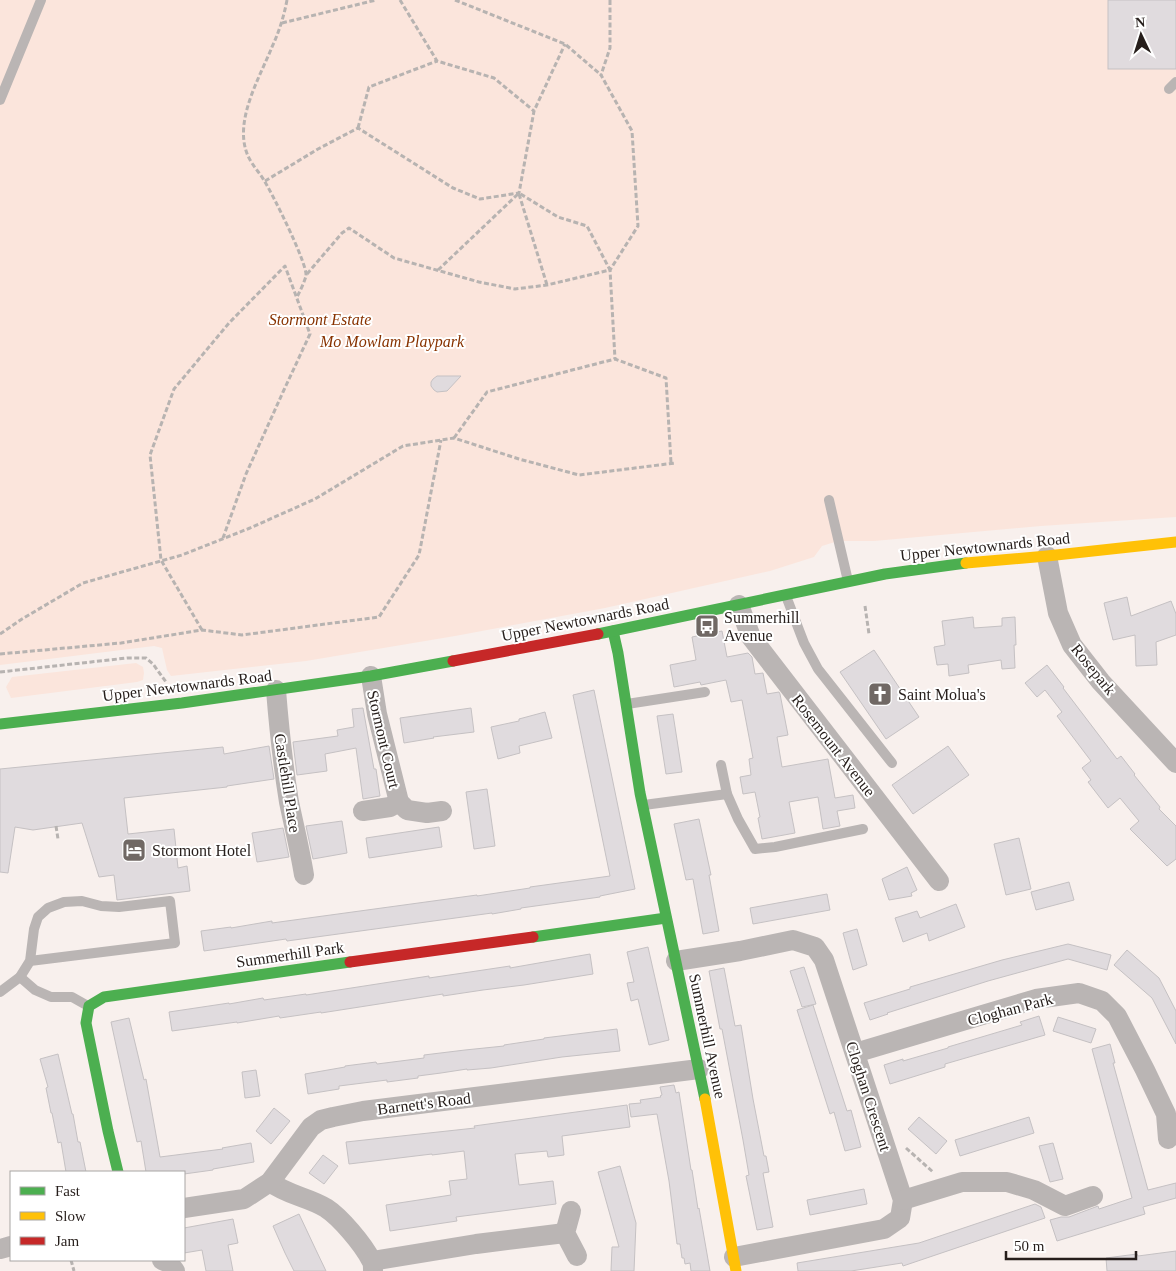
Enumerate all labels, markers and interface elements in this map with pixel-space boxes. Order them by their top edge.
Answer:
north arrow [1116,10,1166,60]
text: N [1135,15,1146,30]
park label: Stormont Estate [269,311,371,328]
park label: Mo Mowlam Playpark [319,333,465,351]
street label: Upper Newtownards Road [899,529,1071,565]
street label: Upper Newtownards Road [500,595,671,645]
place label: Summerhill Avenue [724,609,800,644]
bus stop icon: Summerhill Avenue [694,613,720,639]
street label: Rosepark [1067,640,1119,699]
street label: Upper Newtownards Road [101,667,273,705]
church icon: Saint Molua's [867,681,893,707]
place label: Saint Molua's [898,686,986,703]
street label: Stormont Court [364,688,403,790]
street label: Rosemount Avenue [789,691,879,800]
street label: Castlehill Place [271,732,304,834]
hotel icon: Stormont Hotel [121,837,147,863]
place label: Stormont Hotel [152,842,252,859]
street label: Summerhill Park [235,939,345,970]
street label: Summerhill Avenue [686,972,729,1100]
street label: Cloghan Park [966,990,1055,1030]
street label: Cloghan Crescent [842,1039,894,1154]
street label: Barnett's Road [376,1089,472,1118]
legend [10,1171,185,1261]
text: Fast [55,1183,81,1199]
text: Slow [55,1208,86,1224]
scale bar [1006,1228,1136,1260]
text: Jam [55,1233,79,1249]
text: 50 m [1014,1238,1045,1254]

